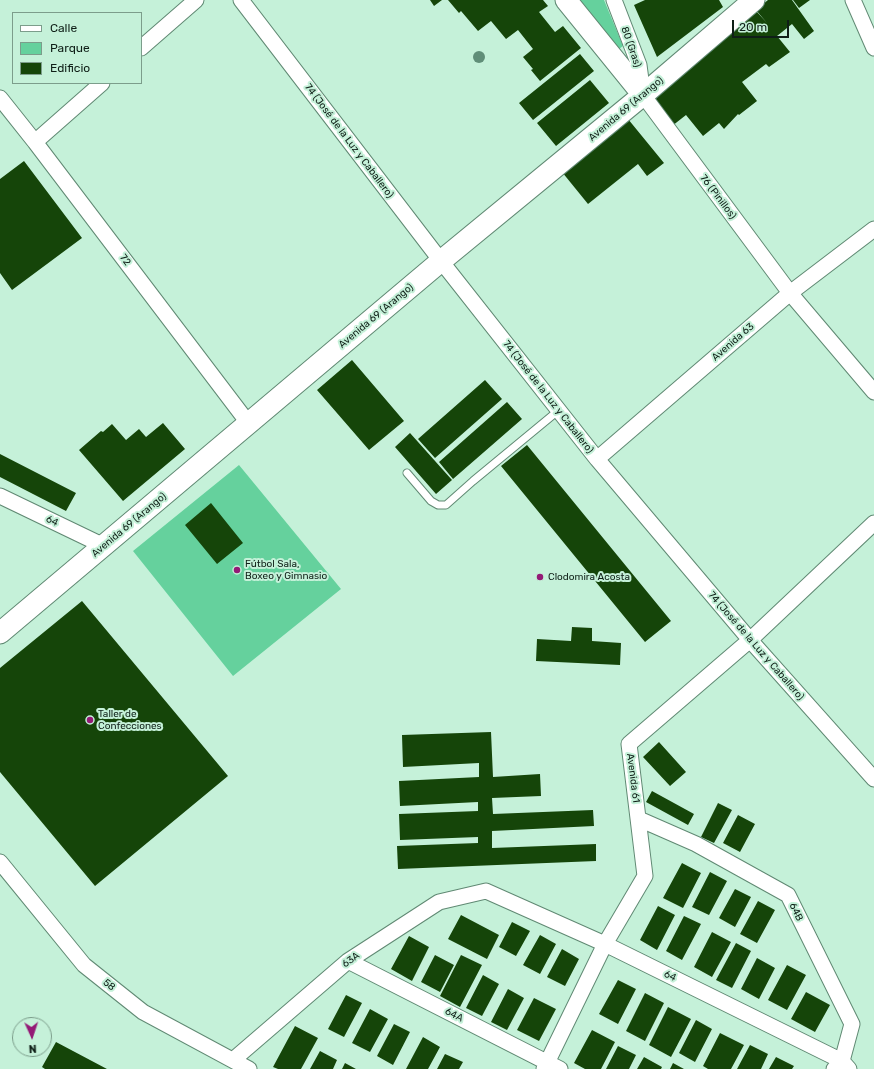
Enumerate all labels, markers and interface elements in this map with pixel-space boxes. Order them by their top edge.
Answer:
legend [12,12,142,84]
scale bar [734,12,791,38]
text: 20 m [739,20,767,34]
text: Calle [50,21,77,35]
street label: 80 (Gras) [618,25,644,69]
text: Parque [50,41,90,55]
text: Edificio [50,61,90,75]
street label: Avenida 69 (Arango) [586,74,666,144]
street label: 74 (José de la Luz y Caballero) [302,82,396,200]
street label: 76 (Pinillos) [697,172,739,222]
street label: 72 [117,252,133,268]
street label: Avenida 69 (Arango) [336,281,416,351]
street label: Avenida 63 [710,320,756,364]
street label: 74 (José de la Luz y Caballero) [500,338,596,456]
street label: Avenida 69 (Arango) [89,490,169,560]
street label: 64 [44,513,60,529]
place label: Fútbol Sala, Boxeo y Gimnasio [245,558,327,582]
marker: Fútbol Sala, Boxeo y Gimnasio [232,565,242,575]
place label: Clodomira Acosta [548,571,630,583]
marker: Clodomira Acosta [535,572,545,582]
street label: 74 (José de la Luz y Caballero) [706,589,806,703]
place label: Taller de Confecciones [98,708,162,732]
marker: Taller de Confecciones [85,715,95,725]
street label: Avenida 61 [624,753,642,803]
street label: 64B [786,901,806,923]
street label: 63A [340,950,362,970]
street label: 64 [662,968,678,984]
street label: 58 [100,976,118,994]
street label: 64A [443,1005,465,1025]
north arrow [12,1017,52,1057]
text: N [28,1042,37,1055]

